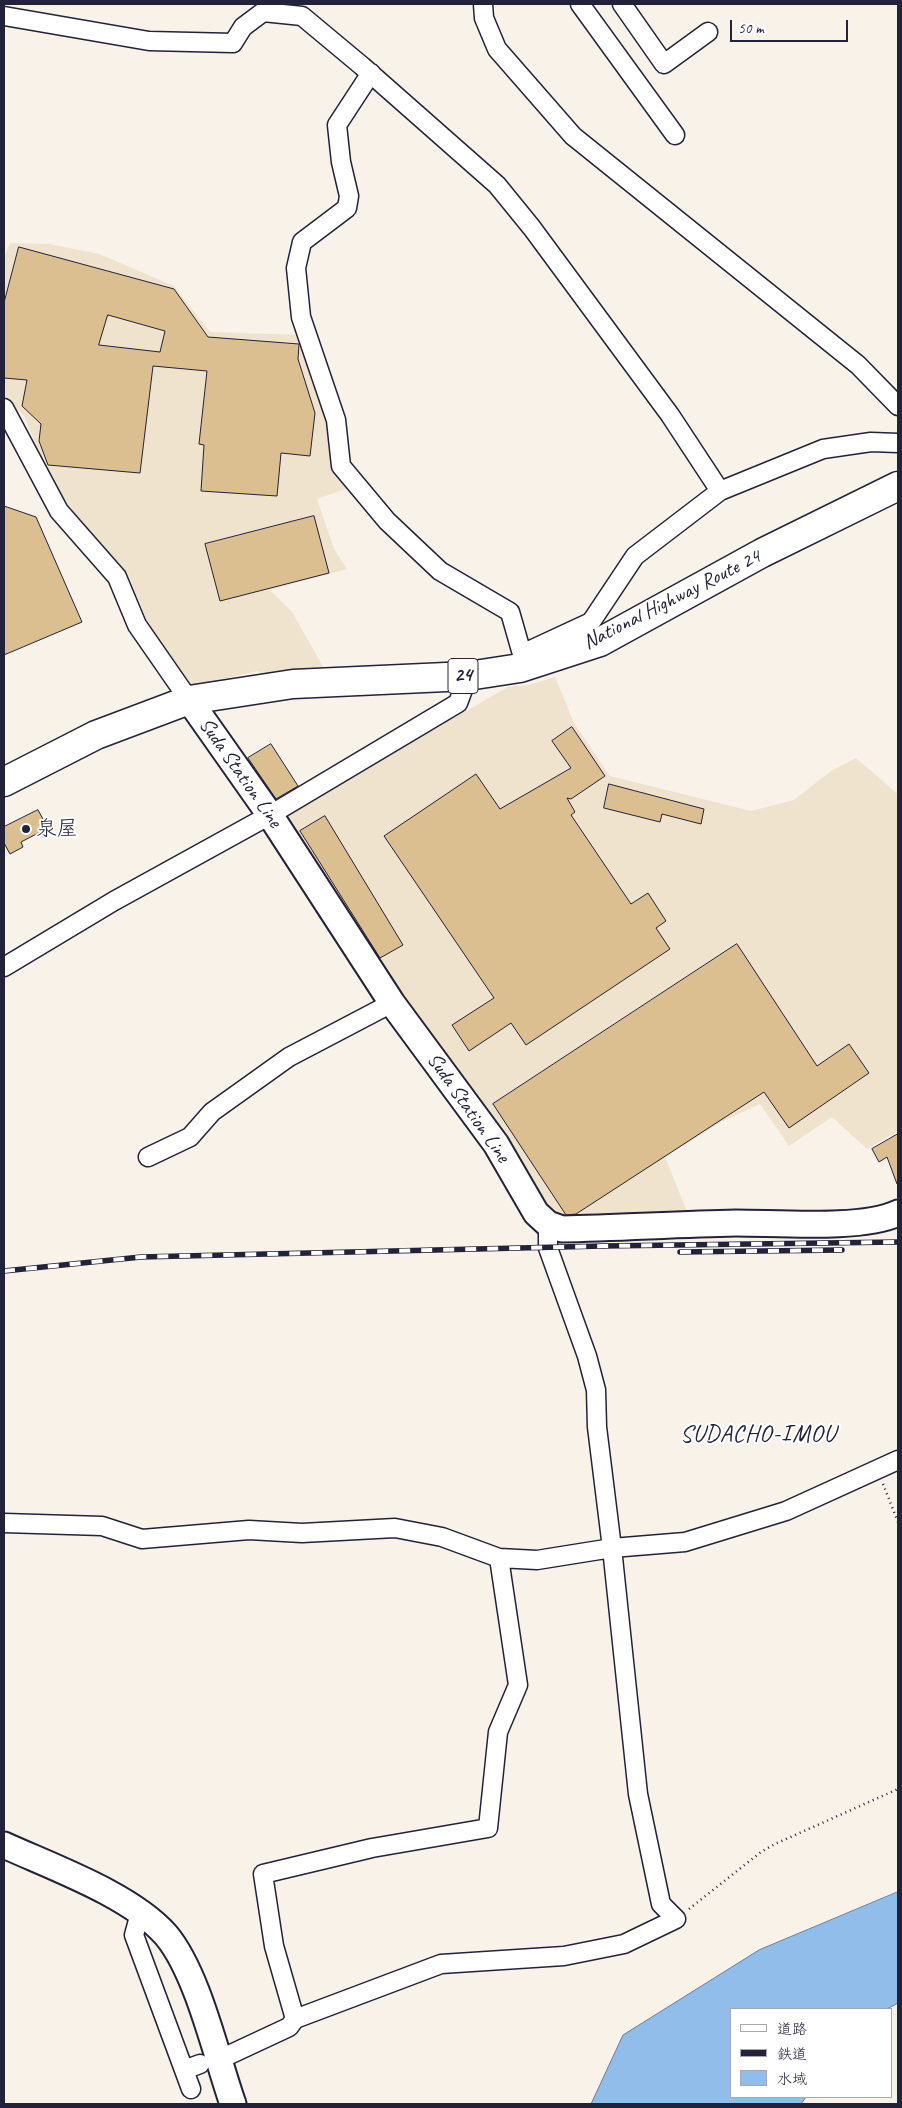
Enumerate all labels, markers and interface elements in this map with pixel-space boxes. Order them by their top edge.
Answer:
scale bar [732,10,850,42]
text: 50 m [738,19,764,38]
street label: National Highway Route 24 [579,544,765,656]
road number: 24 [448,658,478,694]
street label: Suda Station Line [193,713,287,833]
place label: 泉屋 [36,816,78,842]
marker: 泉屋 [20,823,32,835]
street label: Suda Station Line [421,1048,515,1168]
district label: SUDACHO-IMOU [678,1421,838,1449]
legend [730,2008,892,2098]
text: 道路 [777,2020,807,2039]
text: 鉄道 [777,2045,807,2064]
text: 水域 [777,2070,807,2089]

